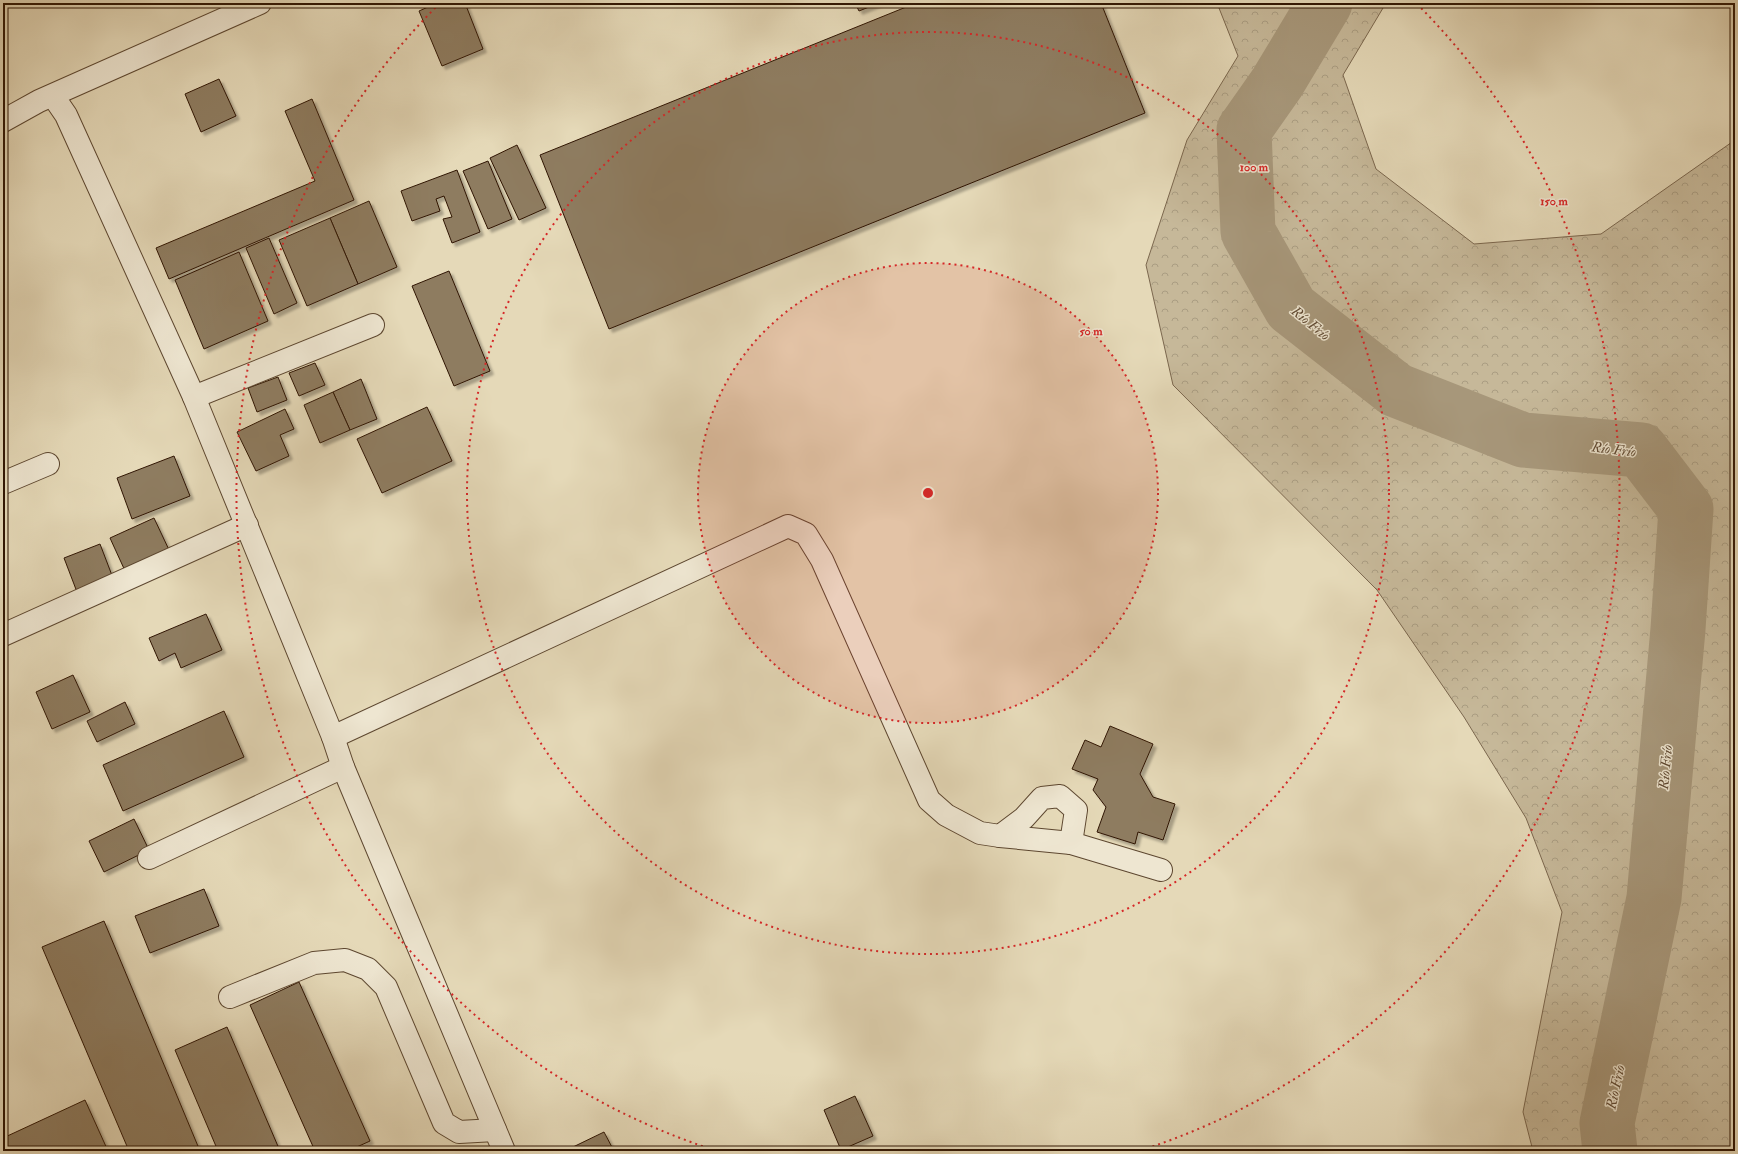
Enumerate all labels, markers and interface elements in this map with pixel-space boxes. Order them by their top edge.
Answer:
text: 100 m [1240,160,1269,175]
text: 150 m [1540,194,1568,209]
water label: Río Frío [1287,302,1333,344]
text: 50 m [1079,324,1103,339]
water label: Río Frío [1590,438,1637,461]
centre of rings [921,486,935,500]
water label: Río Frío [1655,744,1676,791]
water label: Río Frío [1602,1064,1628,1112]

